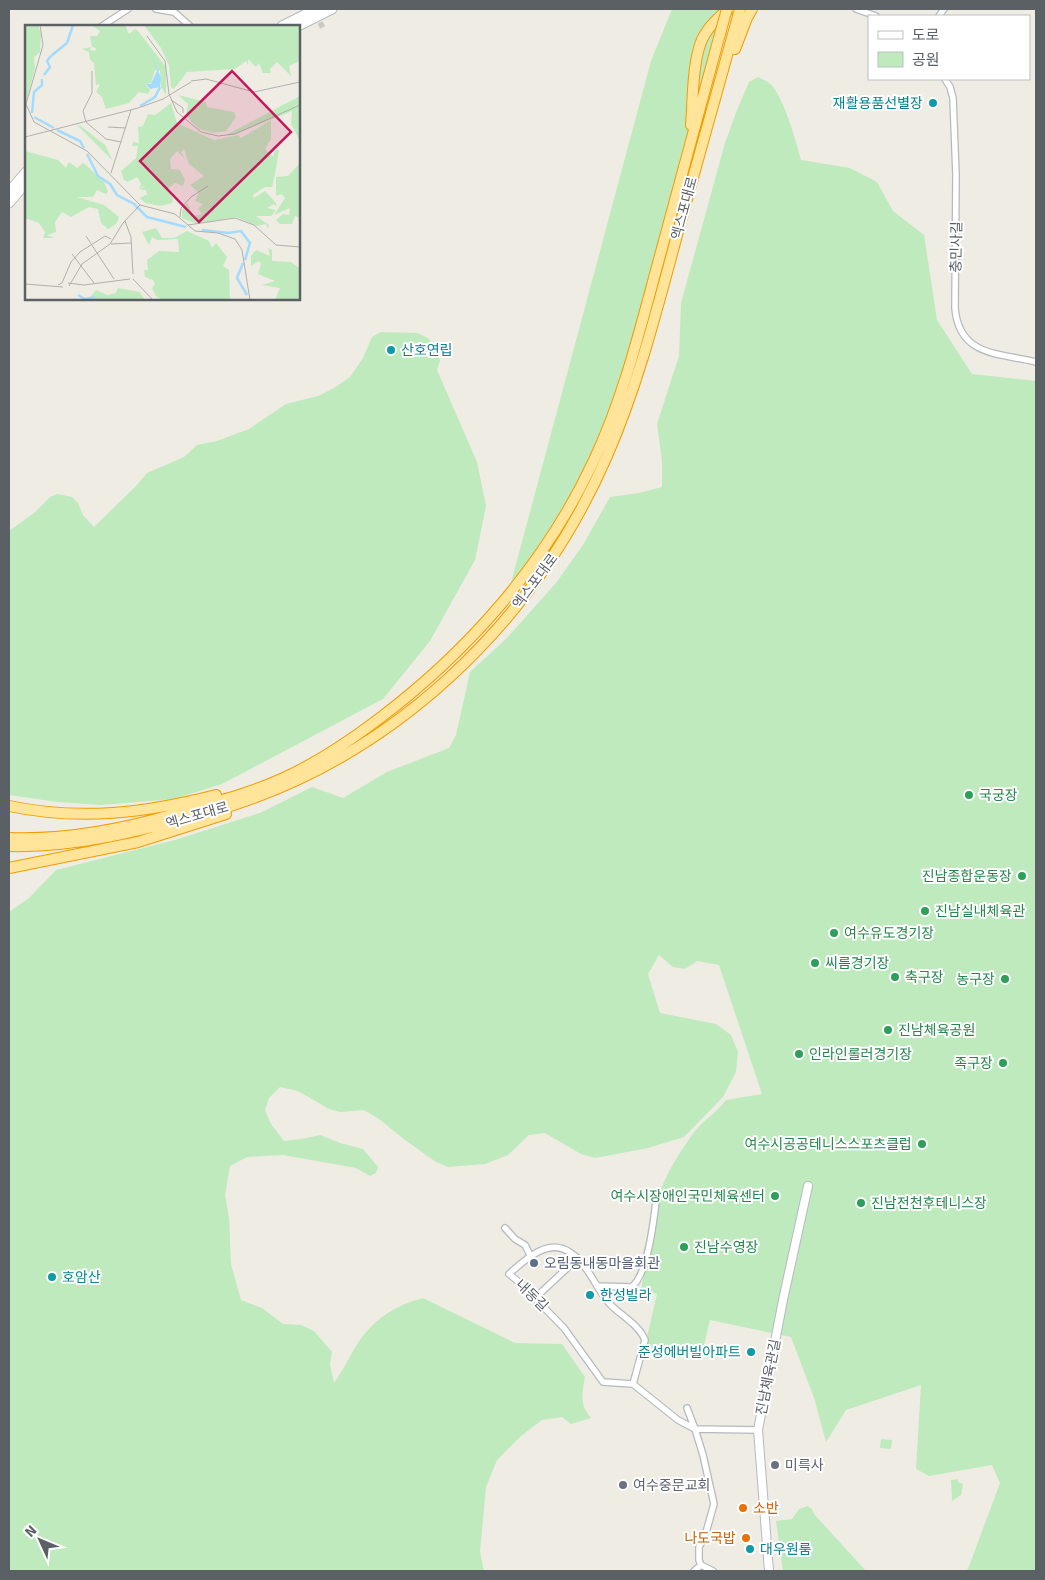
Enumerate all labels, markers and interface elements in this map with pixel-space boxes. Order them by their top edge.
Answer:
legend [868,15,1030,80]
inset map [25,25,300,300]
text: 도로 [912,26,940,44]
text: 공원 [912,51,940,69]
place label: 재활용품선별장 [833,95,923,112]
marker: 재활용품선별장 [927,97,939,109]
street label: 엑스포대로 [668,175,701,241]
street label: 충민사길 [948,221,965,273]
place label: 산호연립 [401,342,453,359]
marker: 산호연립 [385,344,397,356]
street label: 엑스포대로 [509,550,562,612]
place label: 국궁장 [979,787,1018,804]
marker: 국궁장 [963,789,975,801]
street label: 엑스포대로 [164,798,231,833]
place label: 진남종합운동장 [922,868,1012,885]
marker: 진남종합운동장 [1016,870,1028,882]
place label: 진남실내체육관 [935,903,1025,920]
marker: 진남실내체육관 [919,905,931,917]
place label: 여수유도경기장 [844,925,934,942]
marker: 여수유도경기장 [828,927,840,939]
place label: 씨름경기장 [825,955,890,972]
marker: 씨름경기장 [809,957,821,969]
place label: 축구장 [905,969,944,986]
marker: 축구장 [889,971,901,983]
place label: 농구장 [956,971,995,988]
marker: 농구장 [999,973,1011,985]
place label: 진남체육공원 [898,1022,975,1039]
marker: 진남체육공원 [882,1024,894,1036]
place label: 인라인롤러경기장 [809,1046,912,1063]
marker: 인라인롤러경기장 [793,1048,805,1060]
place label: 족구장 [954,1055,993,1072]
marker: 족구장 [997,1057,1009,1069]
place label: 여수시공공테니스스포츠클럽 [745,1136,912,1153]
marker: 여수시공공테니스스포츠클럽 [916,1138,928,1150]
place label: 여수시장애인국민체육센터 [610,1188,765,1205]
marker: 여수시장애인국민체육센터 [769,1190,781,1202]
place label: 진남전천후테니스장 [871,1195,987,1212]
marker: 진남전천후테니스장 [855,1197,867,1209]
place label: 진남수영장 [694,1239,759,1256]
marker: 진남수영장 [678,1241,690,1253]
place label: 오림동내동마을회관 [544,1255,660,1272]
marker: 오림동내동마을회관 [528,1257,540,1269]
place label: 호암산 [62,1269,101,1286]
marker: 호암산 [46,1271,58,1283]
street label: 내동길 [512,1276,551,1315]
place label: 한성빌라 [600,1287,652,1304]
marker: 한성빌라 [584,1289,596,1301]
street label: 진남체육관길 [753,1338,784,1417]
place label: 준성에버빌아파트 [638,1344,741,1361]
marker: 준성에버빌아파트 [745,1346,757,1358]
place label: 미륵사 [785,1457,824,1474]
marker: 미륵사 [769,1459,781,1471]
place label: 여수중문교회 [633,1477,710,1494]
marker: 여수중문교회 [617,1479,629,1491]
place label: 소반 [753,1500,779,1517]
marker: 소반 [737,1502,749,1514]
north arrow [15,1515,65,1565]
text: N [22,1522,41,1541]
place label: 나도국밥 [684,1530,736,1547]
marker: 나도국밥 [740,1532,752,1544]
place label: 대우원룸 [760,1541,812,1558]
marker: 대우원룸 [744,1543,756,1555]

